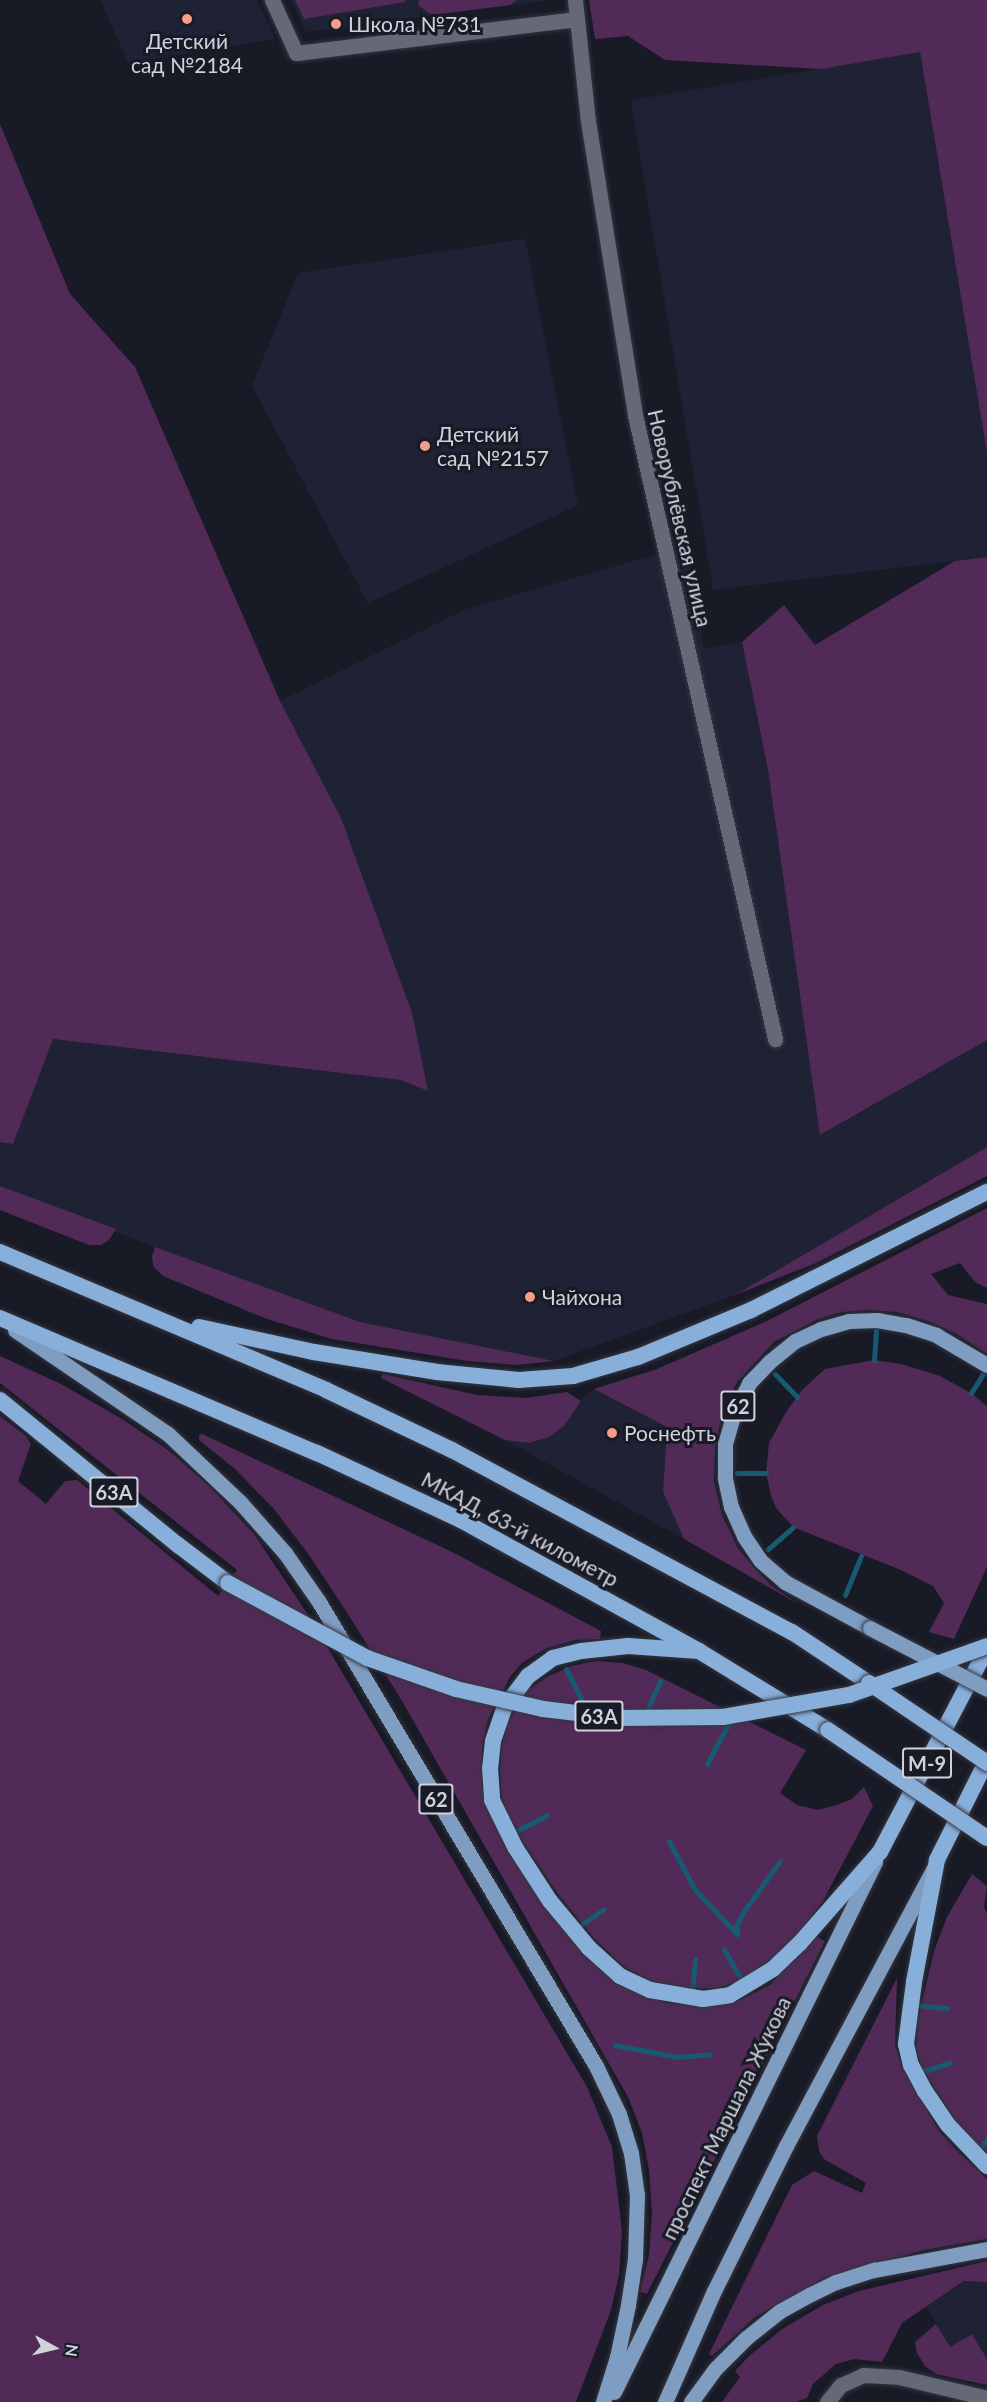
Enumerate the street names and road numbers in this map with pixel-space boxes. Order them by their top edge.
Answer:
street label: Новорублёвская улица [643,407,717,629]
road number: 62 [720,1389,756,1423]
street label: МКАД, 63-й километр [417,1466,623,1592]
road number: 63A [88,1475,140,1509]
road number: 63A [574,1699,624,1733]
road number: М-9 [902,1746,952,1780]
road number: 62 [418,1782,454,1816]
street label: проспект Маршала Жукова [656,1992,796,2244]

